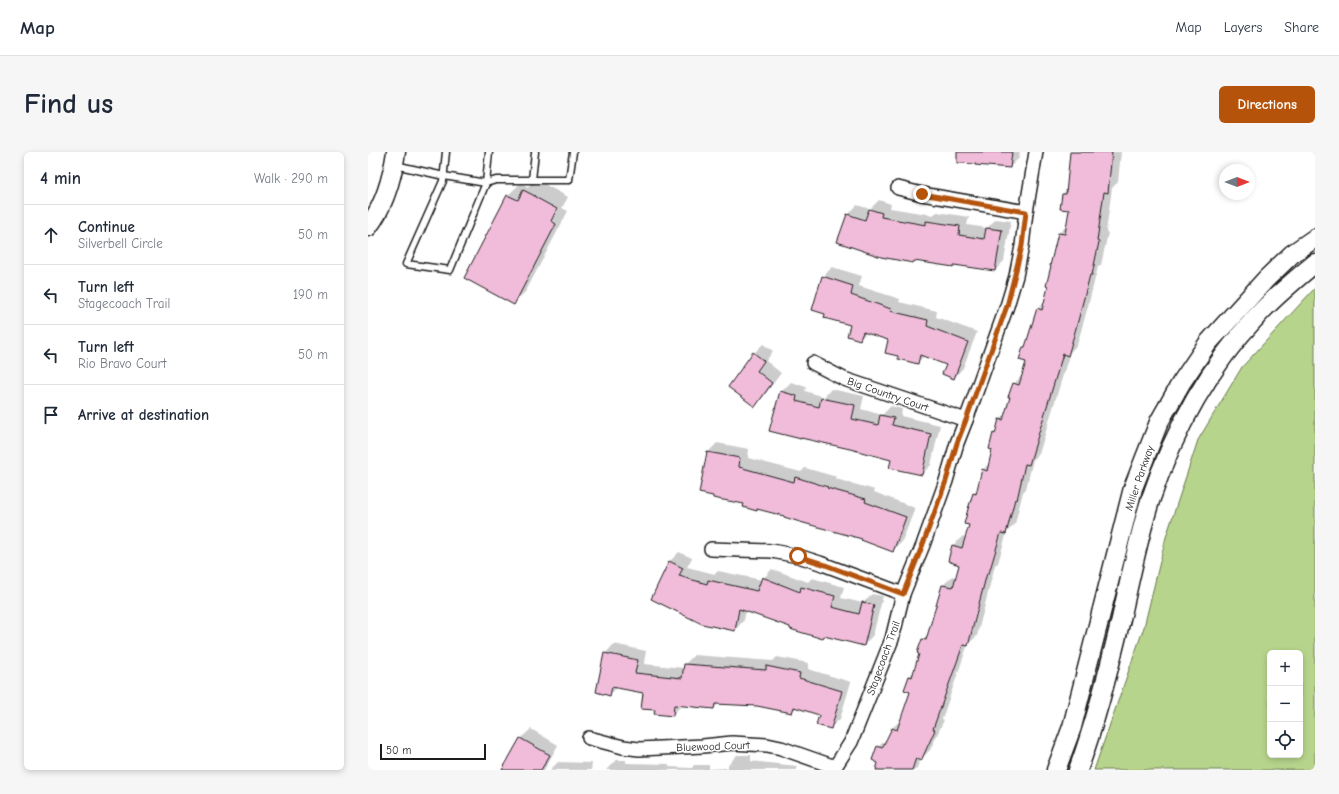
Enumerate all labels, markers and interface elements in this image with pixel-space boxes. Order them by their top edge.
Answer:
text: Map [20,17,55,39]
text: Map [1175,19,1202,36]
text: Layers [1224,19,1262,36]
text: Share [1284,19,1319,36]
button: Directions [1219,86,1315,123]
text: Find us [24,88,113,120]
north arrow [1219,164,1255,200]
text: 4 min [40,169,81,188]
text: Walk · 290 m [254,171,328,186]
route end [913,185,931,203]
text: Continue [78,218,135,236]
icon: ahead [40,224,62,246]
text: 50 m [298,227,328,242]
text: Silverbell Circle [78,236,163,251]
text: Turn left [78,278,134,296]
icon: left [40,284,62,306]
text: 190 m [293,287,328,302]
text: Stagecoach Trail [78,296,170,311]
text: Turn left [78,338,134,356]
icon: left [40,344,62,366]
text: 50 m [298,347,328,362]
text: Rio Bravo Court [78,356,166,371]
street label: Big Country Court [846,375,931,415]
icon: arrive [40,404,62,426]
text: Arrive at destination [78,406,209,424]
street label: Miller Parkway [1122,444,1157,512]
route start [789,547,807,565]
street label: Stagecoach Trail [864,619,903,697]
map controls [1267,650,1303,758]
button: + [1267,650,1303,686]
button: − [1267,686,1303,722]
button: locate [1267,722,1303,758]
street label: Bluewood Court [676,739,751,754]
scale bar [380,742,486,761]
text: 50 m [386,744,411,757]

